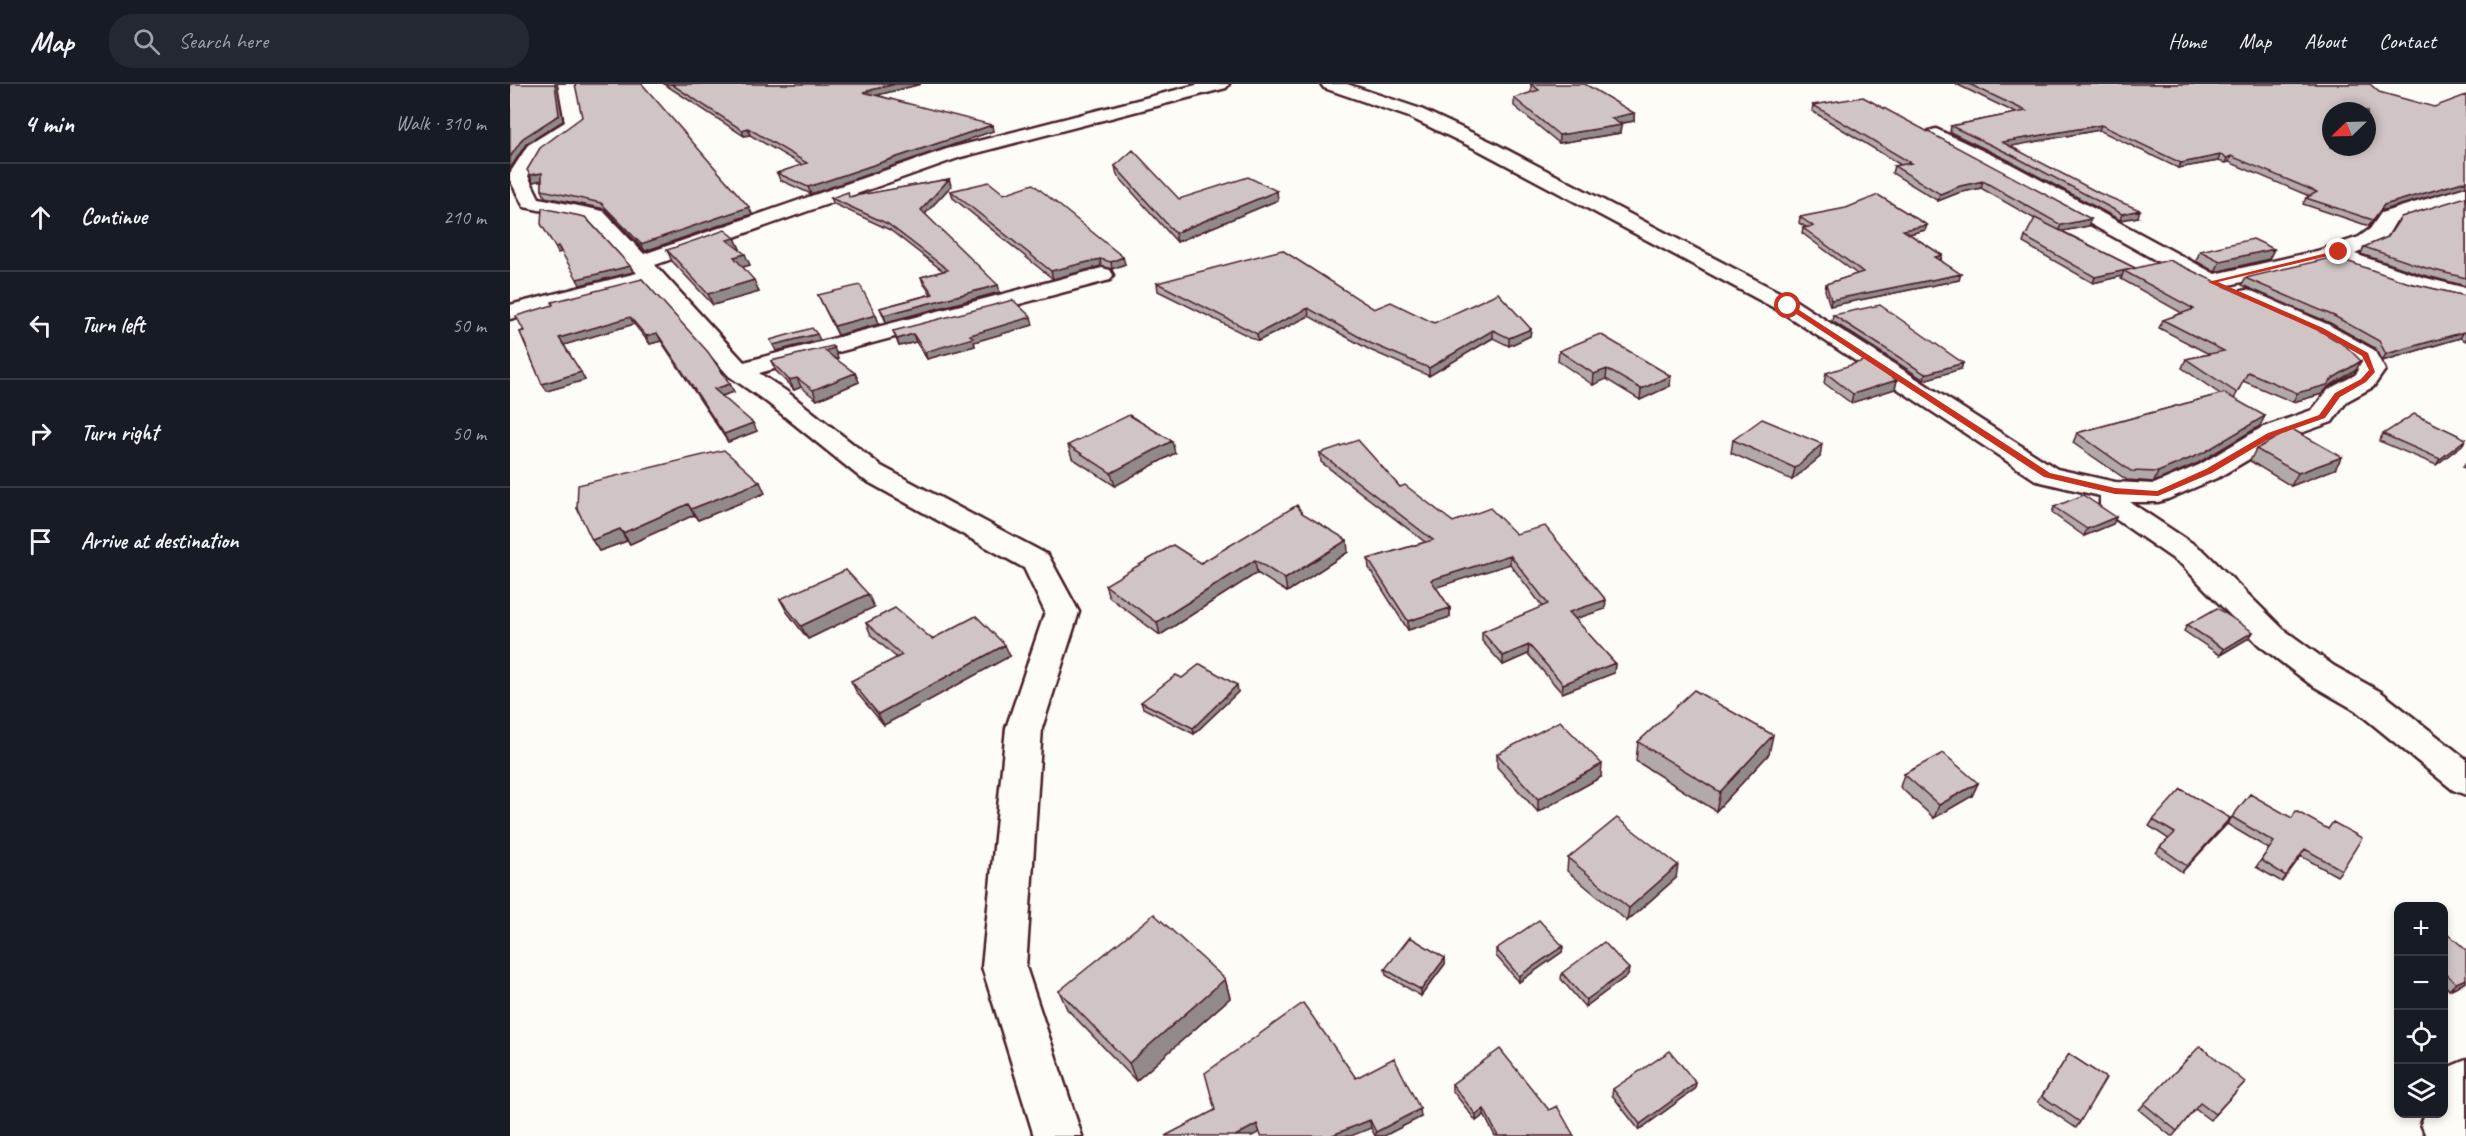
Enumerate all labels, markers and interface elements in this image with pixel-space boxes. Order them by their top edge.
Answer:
search box [109,14,529,68]
text: Map [30,24,73,59]
icon: search [130,25,163,58]
text: Search here [178,27,268,55]
text: Home [2168,28,2206,54]
text: Map [2239,28,2271,54]
text: About [2304,28,2346,54]
text: Contact [2379,28,2436,54]
north arrow [2322,102,2376,156]
text: 4 min [24,107,74,140]
text: Walk · 310 m [396,111,486,136]
icon: ahead [24,201,57,234]
text: Continue [81,203,147,231]
text: 210 m [443,205,486,230]
route end [2325,238,2351,264]
route start [1774,292,1800,318]
icon: left [24,309,57,342]
text: Turn left [81,311,145,339]
text: 50 m [452,313,486,338]
icon: right [24,417,57,450]
text: Turn right [81,419,158,447]
text: 50 m [452,421,486,446]
icon: arrive [24,525,57,558]
text: Arrive at destination [81,527,238,555]
map controls [2394,902,2448,1118]
button: + [2394,902,2448,956]
button: − [2394,956,2448,1010]
button: locate [2394,1010,2448,1064]
button: layers [2394,1064,2448,1118]

